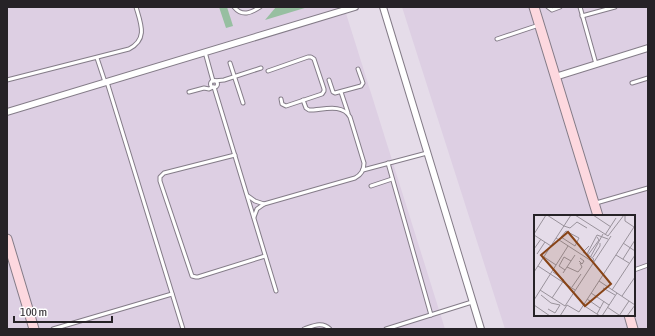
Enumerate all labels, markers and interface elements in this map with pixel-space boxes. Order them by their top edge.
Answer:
inset map [534,215,635,316]
scale bar [14,298,112,324]
text: 100 m [20,305,47,319]

